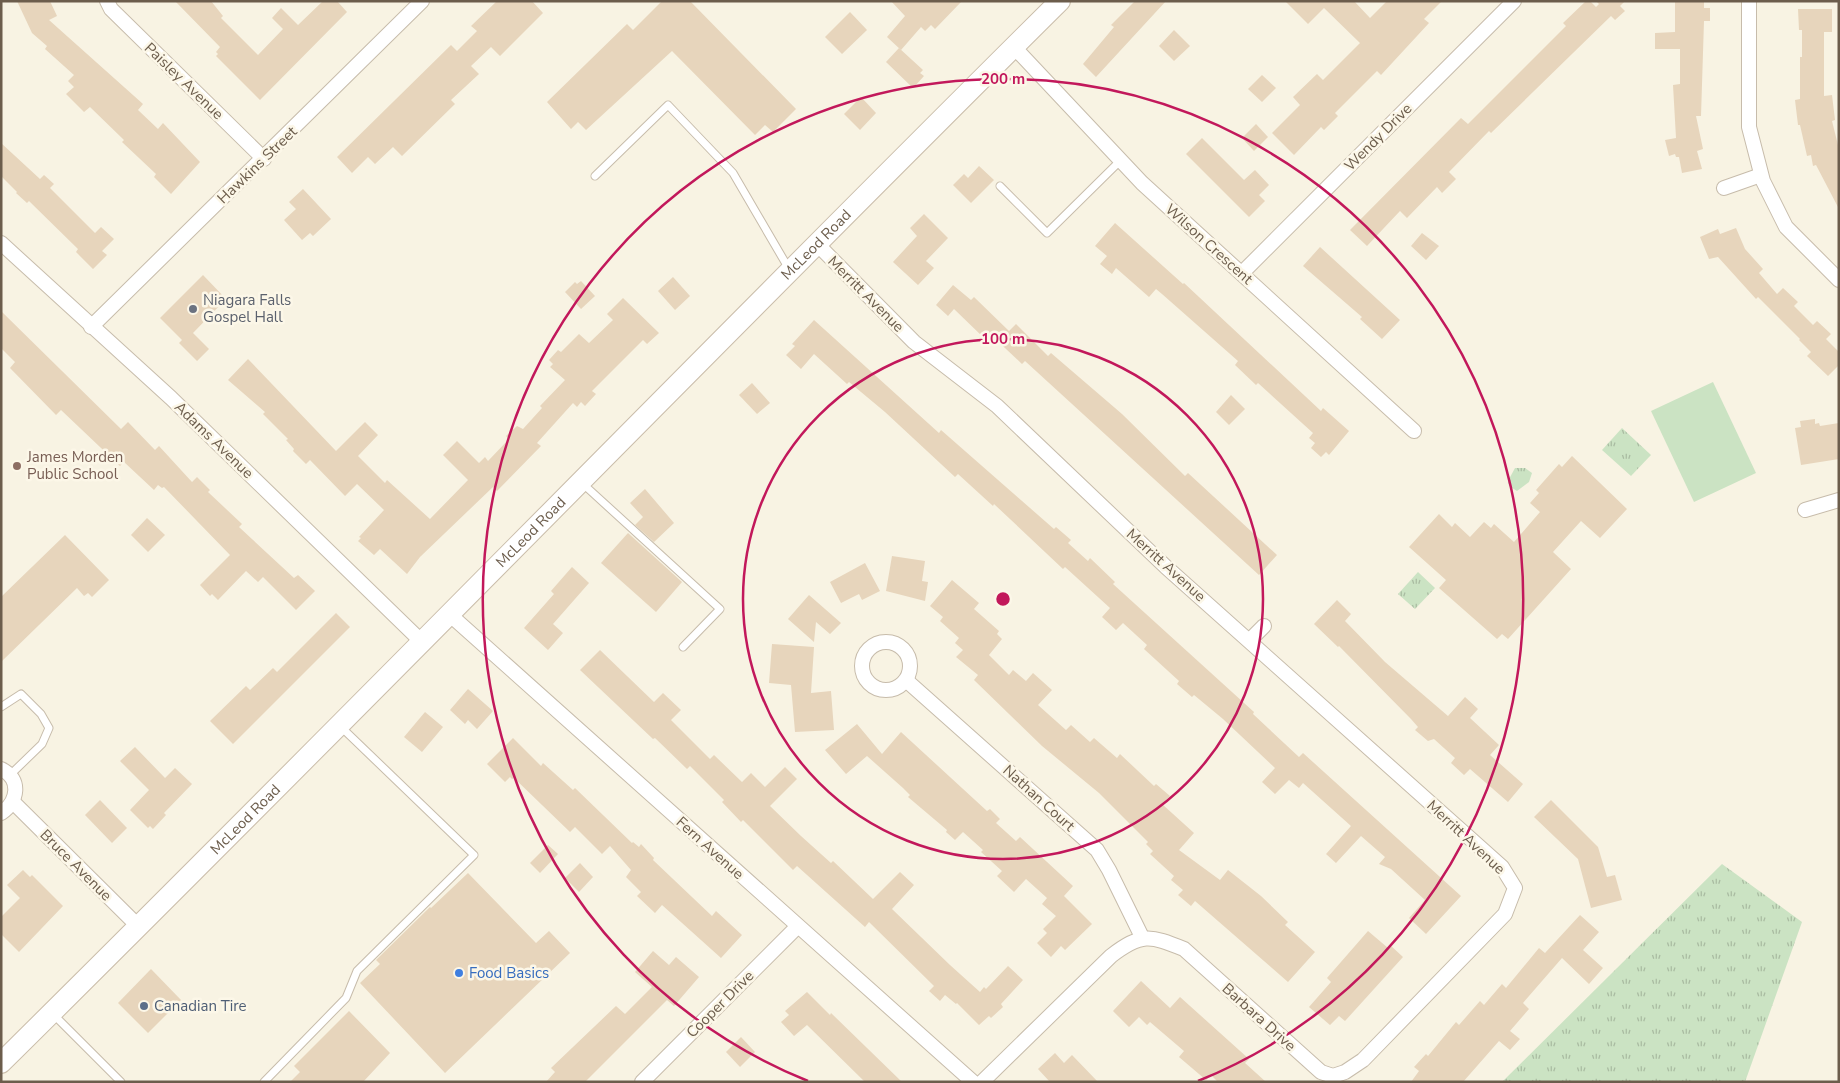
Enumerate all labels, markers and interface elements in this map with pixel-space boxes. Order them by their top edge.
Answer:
street label: Paisley Avenue [140,38,228,124]
text: 200 m [981,69,1025,89]
street label: Wendy Drive [1340,99,1416,175]
street label: Hawkins Street [213,121,302,208]
street label: Wilson Crescent [1161,199,1258,289]
street label: McLeod Road [777,205,855,284]
street label: Merritt Avenue [823,251,909,337]
place label: Niagara Falls Gospel Hall [203,290,291,327]
marker: Niagara Falls Gospel Hall [187,303,199,315]
text: 100 m [981,329,1025,349]
street label: Adams Avenue [170,397,258,483]
place label: James Morden Public School [26,447,123,484]
marker: James Morden Public School [11,460,23,472]
street label: McLeod Road [491,492,570,572]
street label: Merritt Avenue [1122,524,1210,606]
centre of rings [994,590,1012,608]
street label: Nathan Court [999,760,1080,836]
street label: McLeod Road [206,780,285,859]
street label: Merritt Avenue [1423,796,1509,879]
street label: Fern Avenue [672,812,748,884]
street label: Bruce Avenue [36,825,116,905]
place label: Food Basics [469,963,549,983]
street label: Cooper Drive [682,966,758,1042]
marker: Food Basics [453,967,465,979]
street label: Barbara Drive [1218,979,1300,1055]
place label: Canadian Tire [154,996,247,1016]
marker: Canadian Tire [138,1000,150,1012]

